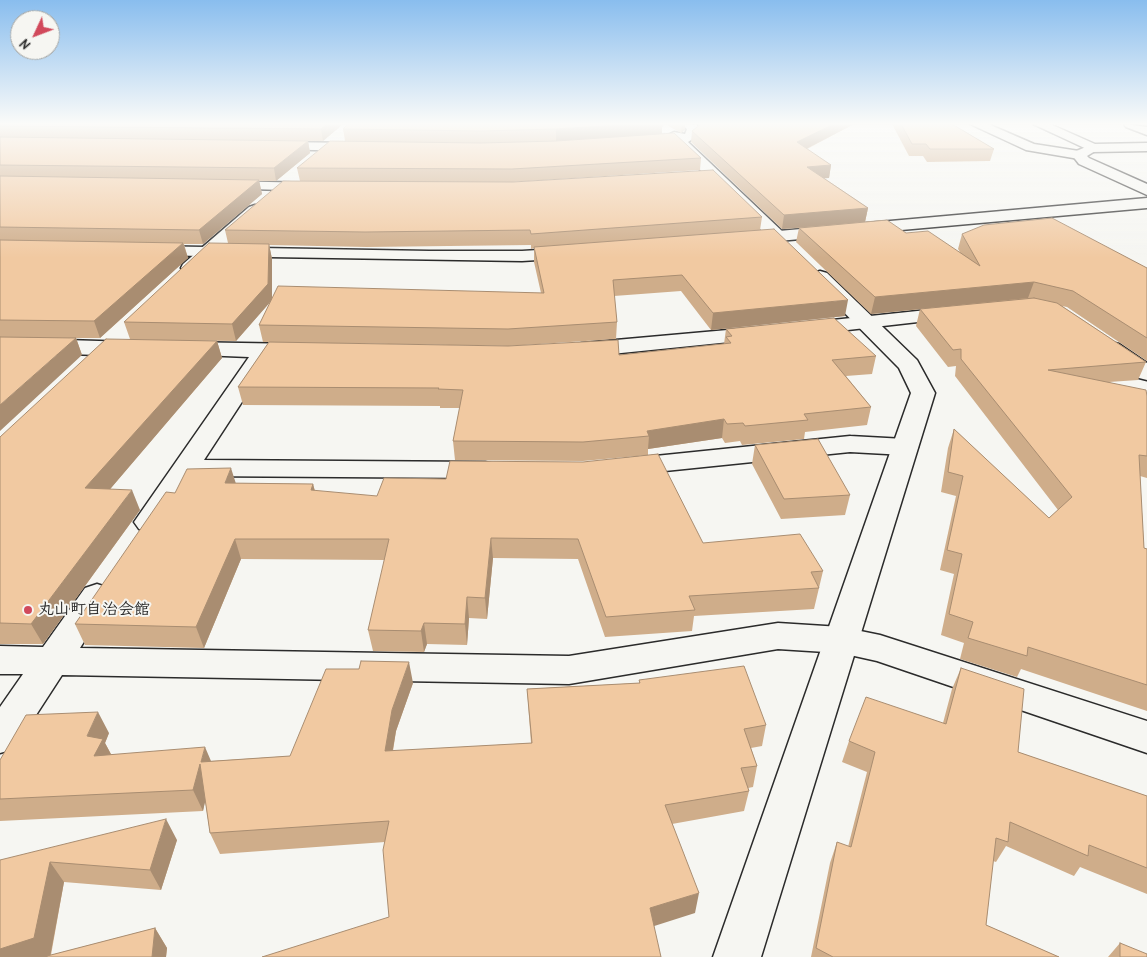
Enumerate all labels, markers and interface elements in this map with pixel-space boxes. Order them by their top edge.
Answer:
north arrow [10,10,60,60]
text: N [15,36,34,54]
place label: 丸山町自治会館 [38,600,150,620]
marker: 丸山町自治会館 [22,604,34,616]

